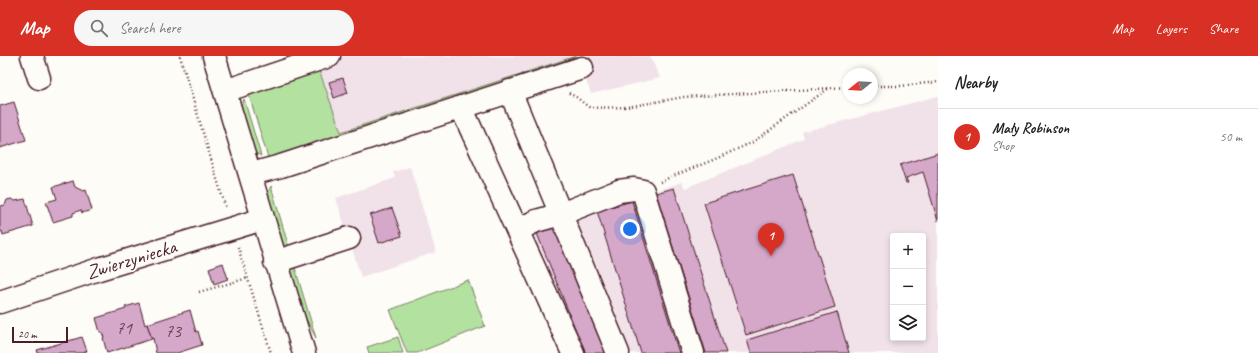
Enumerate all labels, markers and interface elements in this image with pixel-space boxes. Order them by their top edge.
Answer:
search box [74,10,354,46]
text: Map [20,16,50,40]
icon: search [88,17,110,39]
text: Search here [120,19,181,38]
text: Map [1112,20,1134,37]
text: Layers [1156,20,1187,37]
text: Share [1209,20,1238,37]
north arrow [842,68,878,104]
text: Nearby [954,72,997,93]
text: Mały Robinson [992,119,1069,138]
text: 1 [964,129,970,145]
text: 50 m [1220,129,1242,145]
text: Shop [992,138,1014,154]
your location [620,219,640,239]
pin: 1 [758,223,784,256]
street label: Zwierzyniecka [83,233,181,285]
map controls [890,233,926,341]
button: + [890,233,926,269]
button: − [890,269,926,305]
button: layers [890,305,926,341]
house number: 71 [116,317,133,339]
house number: 73 [165,320,183,342]
scale bar [12,325,68,344]
text: 20 m [18,327,37,341]

